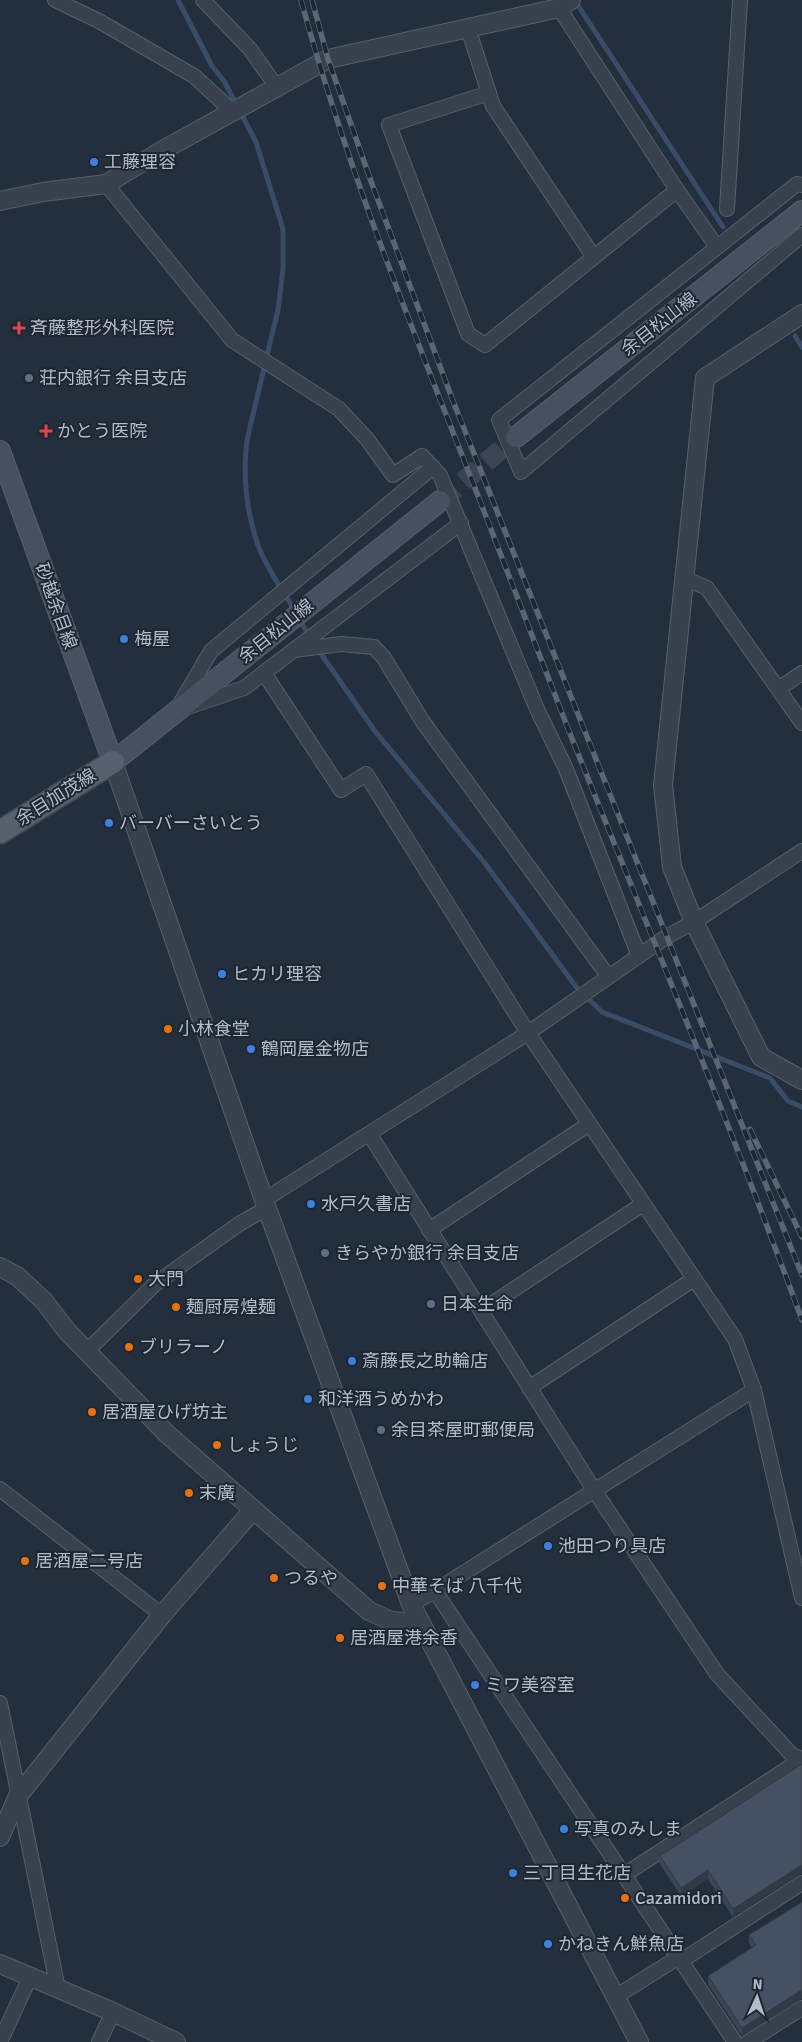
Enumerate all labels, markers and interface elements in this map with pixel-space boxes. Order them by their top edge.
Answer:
place label: 工藤理容 [104,151,176,173]
marker: 工藤理容 [88,156,100,168]
street label: 余目松山線 [617,288,701,360]
place label: 斉藤整形外科医院 [30,317,174,339]
marker: 斉藤整形外科医院 [12,321,26,335]
place label: 荘内銀行 余目支店 [39,367,187,389]
marker: 荘内銀行 余目支店 [23,372,35,384]
place label: かとう医院 [57,420,147,442]
marker: かとう医院 [39,424,53,438]
street label: 砂越余目線 [30,560,82,652]
street label: 余目松山線 [234,594,318,668]
place label: 梅屋 [134,628,170,650]
marker: 梅屋 [118,633,130,645]
street label: 余目加茂線 [12,764,100,830]
place label: バーバーさいとう [119,812,263,834]
marker: バーバーさいとう [103,817,115,829]
place label: ヒカリ理容 [232,963,322,985]
marker: ヒカリ理容 [216,968,228,980]
place label: 小林食堂 [178,1018,250,1040]
marker: 小林食堂 [162,1023,174,1035]
place label: 鶴岡屋金物店 [261,1038,369,1060]
marker: 鶴岡屋金物店 [245,1043,257,1055]
place label: 水戸久書店 [321,1193,411,1215]
marker: 水戸久書店 [305,1198,317,1210]
place label: きらやか銀行 余目支店 [335,1242,519,1264]
marker: きらやか銀行 余目支店 [319,1247,331,1259]
place label: 大門 [148,1268,184,1290]
marker: 大門 [132,1273,144,1285]
place label: 日本生命 [441,1293,513,1315]
place label: 麺厨房煌麺 [186,1296,276,1318]
marker: 日本生命 [425,1298,437,1310]
marker: 麺厨房煌麺 [170,1301,182,1313]
place label: ブリラーノ [139,1336,228,1358]
marker: ブリラーノ [123,1341,135,1353]
place label: 斎藤長之助輪店 [362,1350,488,1372]
marker: 斎藤長之助輪店 [346,1355,358,1367]
place label: 和洋酒うめかわ [318,1388,444,1410]
marker: 和洋酒うめかわ [302,1393,314,1405]
place label: 居酒屋ひげ坊主 [102,1401,228,1423]
marker: 居酒屋ひげ坊主 [86,1406,98,1418]
place label: 余目茶屋町郵便局 [391,1419,535,1441]
marker: 余目茶屋町郵便局 [375,1424,387,1436]
place label: しょうじ [227,1434,299,1456]
marker: しょうじ [211,1439,223,1451]
place label: 末廣 [199,1482,235,1504]
marker: 末廣 [183,1487,195,1499]
place label: 池田つり具店 [558,1535,666,1557]
marker: 池田つり具店 [542,1540,554,1552]
place label: 居酒屋二号店 [35,1550,143,1572]
marker: 居酒屋二号店 [19,1555,31,1567]
place label: つるや [284,1567,338,1589]
marker: つるや [268,1572,280,1584]
place label: 中華そば 八千代 [392,1575,522,1597]
marker: 中華そば 八千代 [376,1580,388,1592]
place label: 居酒屋港余香 [350,1627,458,1649]
marker: 居酒屋港余香 [334,1632,346,1644]
place label: ミワ美容室 [485,1674,575,1696]
marker: ミワ美容室 [469,1679,481,1691]
place label: 写真のみしま [574,1818,682,1840]
marker: 写真のみしま [558,1823,570,1835]
place label: 三丁目生花店 [523,1862,631,1884]
marker: 三丁目生花店 [507,1867,519,1879]
place label: Cazamidori [635,1887,722,1909]
marker: Cazamidori [619,1892,631,1904]
place label: かねきん鮮魚店 [558,1933,684,1955]
marker: かねきん鮮魚店 [542,1938,554,1950]
north arrow [732,1972,782,2022]
text: N [752,1976,763,1993]

